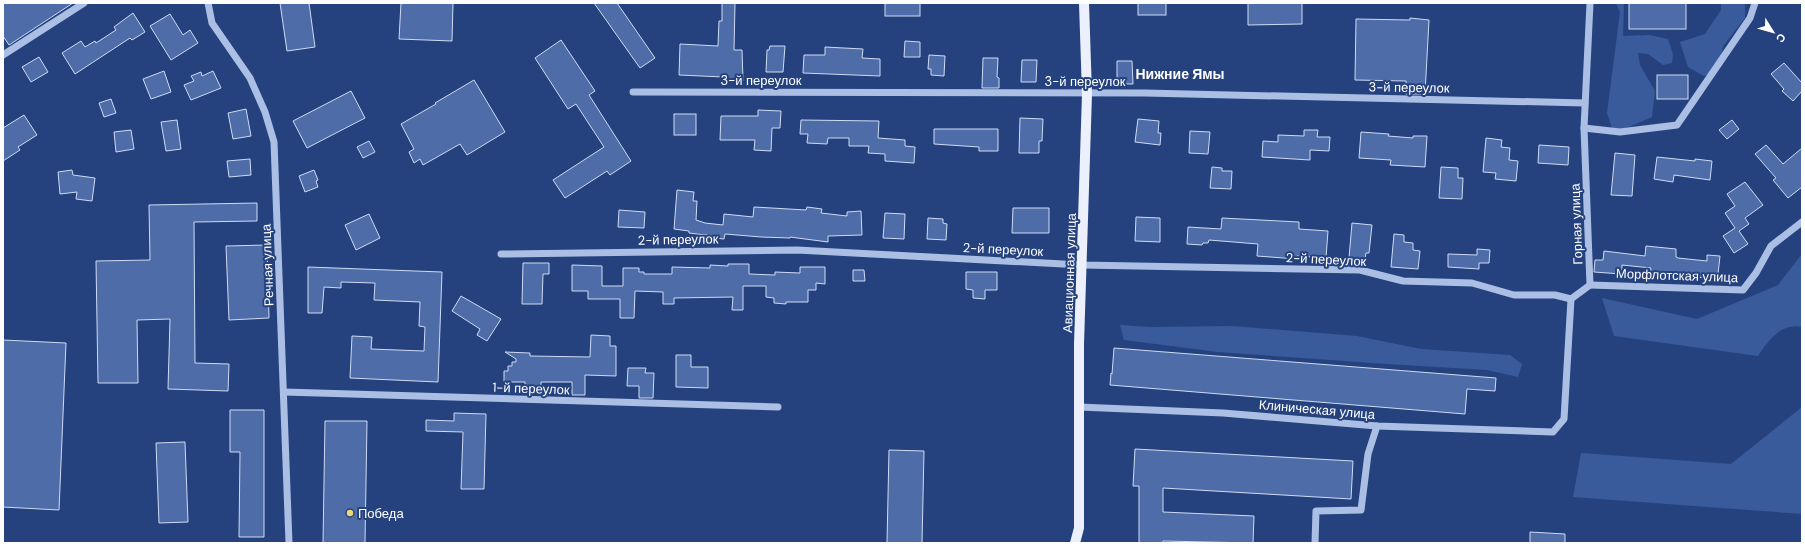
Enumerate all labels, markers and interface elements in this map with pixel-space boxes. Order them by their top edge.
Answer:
north arrow [1753,12,1793,52]
text: С [1773,31,1789,45]
district label: Нижние Ямы [1135,65,1225,83]
street label: 3-й переулок [721,72,802,89]
street label: 3-й переулок [1045,73,1126,90]
street label: 3-й переулок [1368,78,1450,97]
street label: Горная улица [1567,182,1586,265]
street label: Авиационная улица [1059,212,1080,333]
street label: Речная улица [258,223,277,306]
street label: 2-й переулок [638,230,719,249]
street label: 2-й переулок [962,239,1044,260]
street label: 2-й переулок [1285,249,1367,270]
street label: Морфлотская улица [1616,265,1739,286]
street label: 1-й переулок [492,379,570,398]
street label: Клиническая улица [1258,396,1377,423]
place label: Победа [358,505,404,522]
marker: Победа [345,508,355,518]

